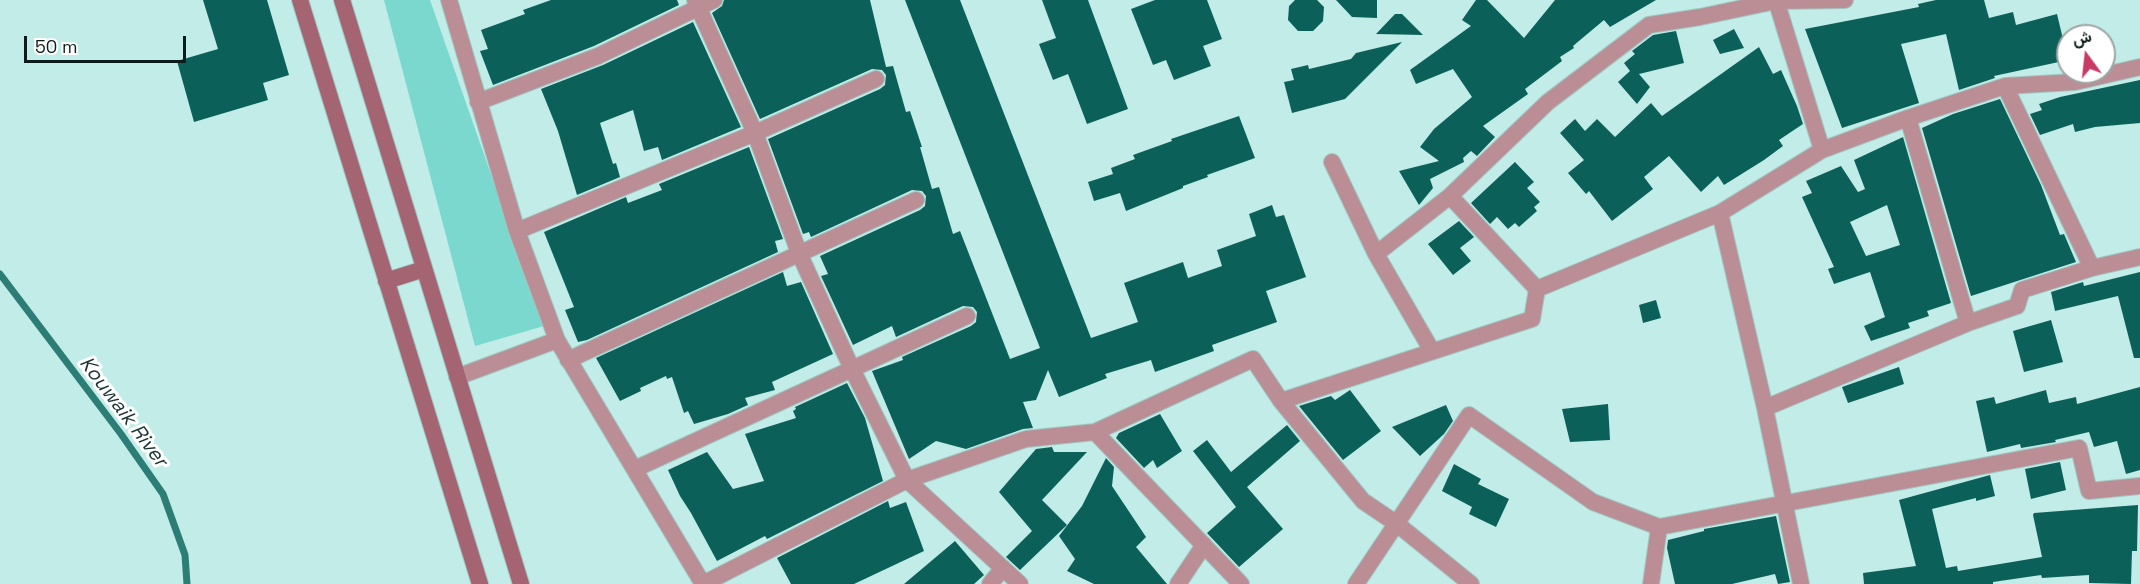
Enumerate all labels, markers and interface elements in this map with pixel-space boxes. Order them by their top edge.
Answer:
scale bar [27,24,189,62]
north arrow [2056,24,2116,84]
text: ش [2070,25,2094,51]
text: 50 m [35,35,77,58]
water label: Kouwaik River [74,352,172,472]

